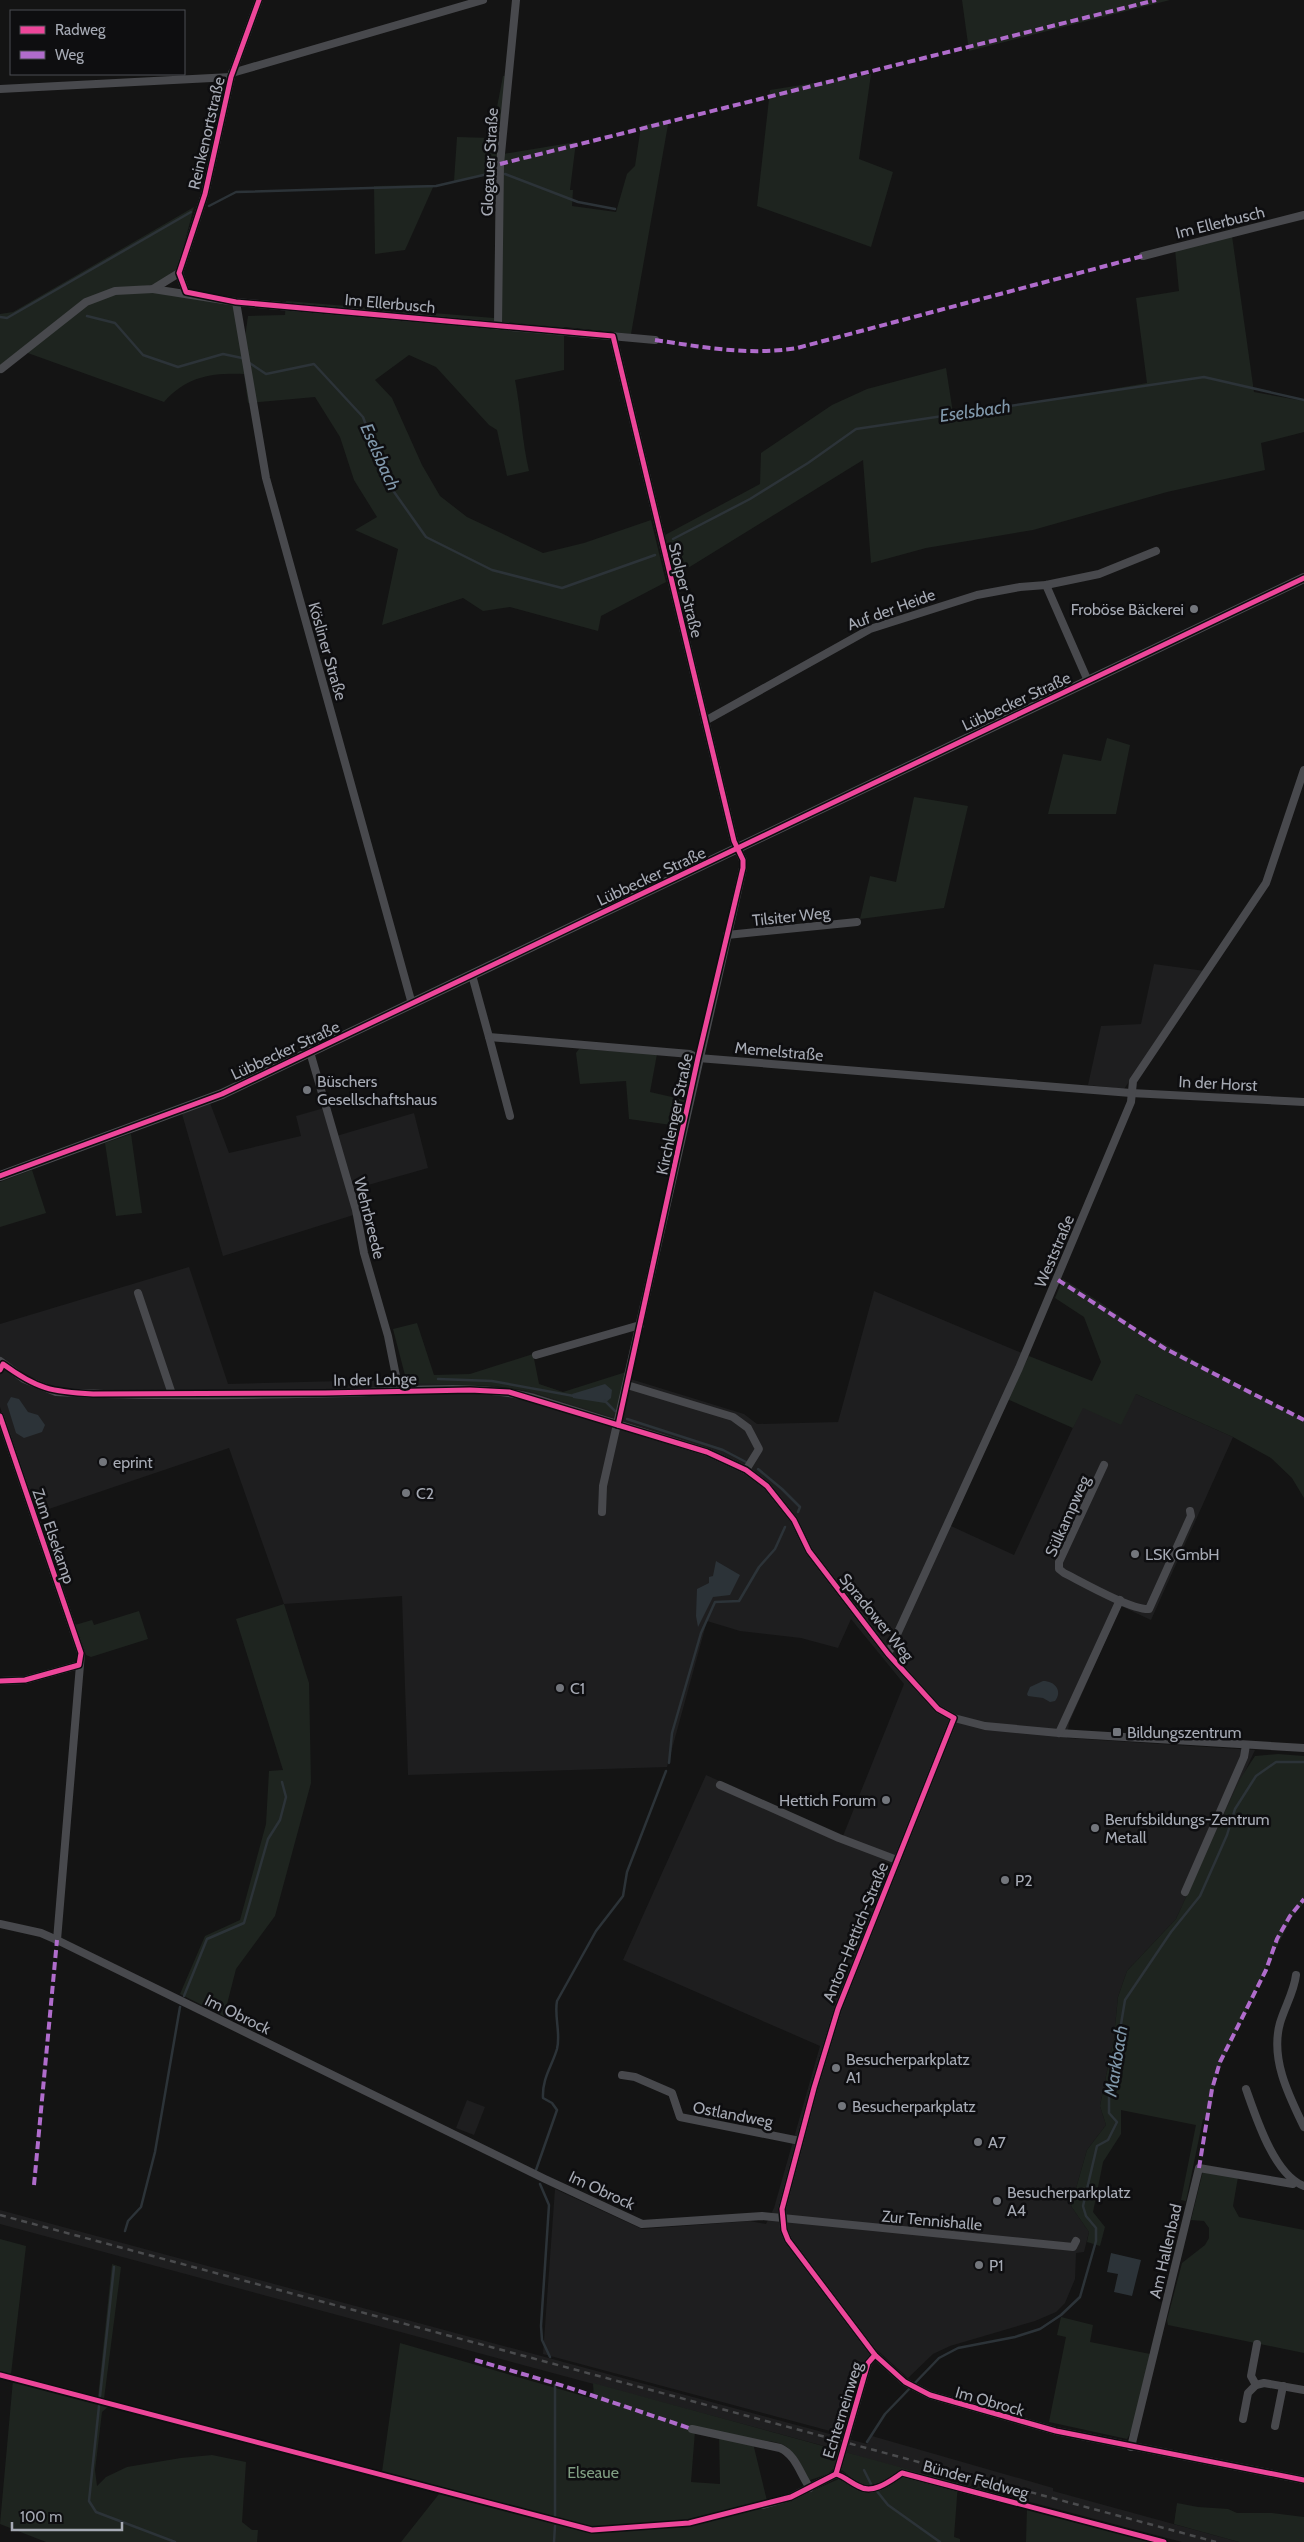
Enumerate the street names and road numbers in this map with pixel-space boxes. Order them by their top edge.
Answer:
street label: Reinkenortstraße [184,75,229,191]
street label: Glogauer Straße [477,107,502,217]
street label: Im Ellerbusch [1174,202,1267,243]
street label: Im Ellerbusch [344,290,436,317]
street label: Stolper Straße [665,541,706,640]
street label: Auf der Heide [845,585,938,634]
street label: Kösliner Straße [304,600,351,702]
street label: Lübbecker Straße [959,668,1074,735]
street label: Lübbecker Straße [594,843,709,910]
street label: Tilsiter Weg [751,903,832,930]
street label: Lübbecker Straße [228,1017,343,1084]
street label: Memelstraße [734,1038,824,1065]
street label: Kirchlenger Straße [652,1052,697,1177]
street label: In der Horst [1178,1072,1259,1095]
street label: Wehrbreede [350,1175,389,1261]
street label: Weststraße [1031,1212,1078,1290]
street label: In der Lohge [333,1369,417,1390]
street label: Sülkampweg [1041,1472,1094,1560]
street label: Zum Elsekamp [28,1486,79,1586]
street label: Spradower Weg [835,1570,918,1666]
street label: Anton-Hettich-Straße [819,1860,892,2005]
street label: Im Obrock [202,1990,274,2039]
street label: Ostlandweg [691,2097,776,2132]
street label: Im Obrock [566,2167,639,2214]
street label: Am Hallenbad [1145,2202,1186,2300]
street label: Zur Tennishalle [881,2207,983,2234]
street label: Echterneinweg [819,2359,866,2461]
street label: Im Obrock [953,2383,1027,2421]
street label: Bünder Feldweg [921,2456,1032,2503]

